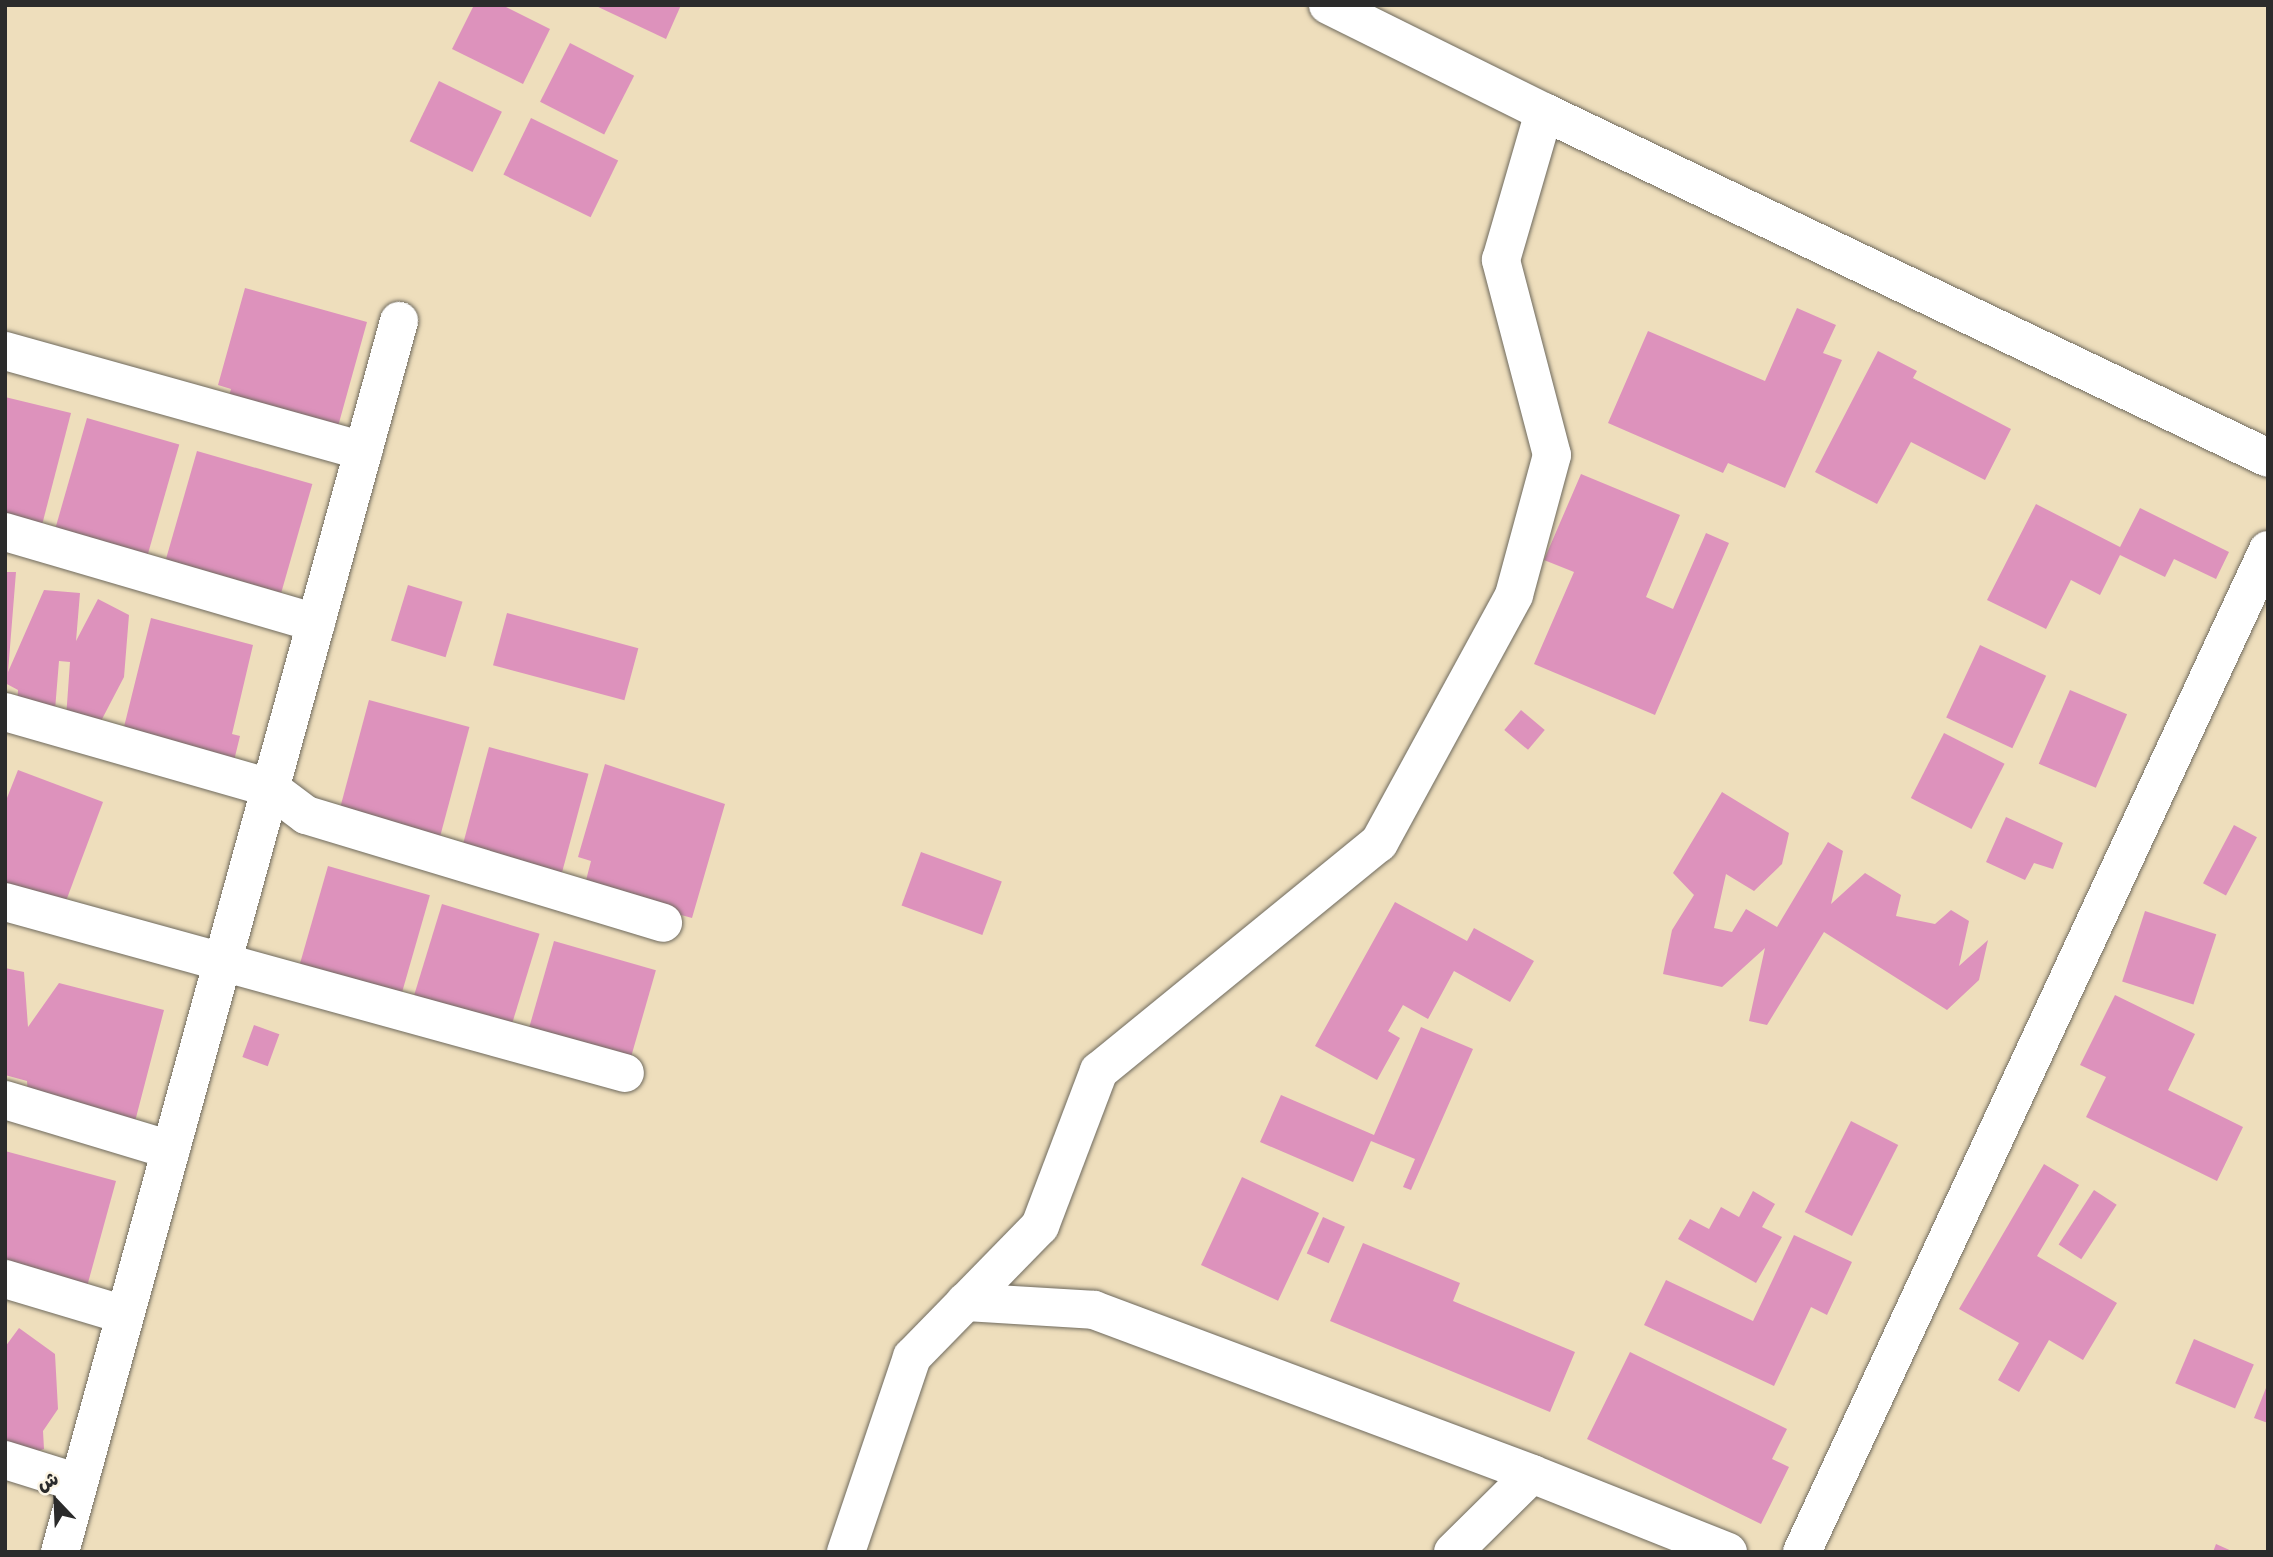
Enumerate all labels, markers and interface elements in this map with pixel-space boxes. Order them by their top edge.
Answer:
north arrow [21,1466,91,1536]
text: ش [34,1467,62,1496]

